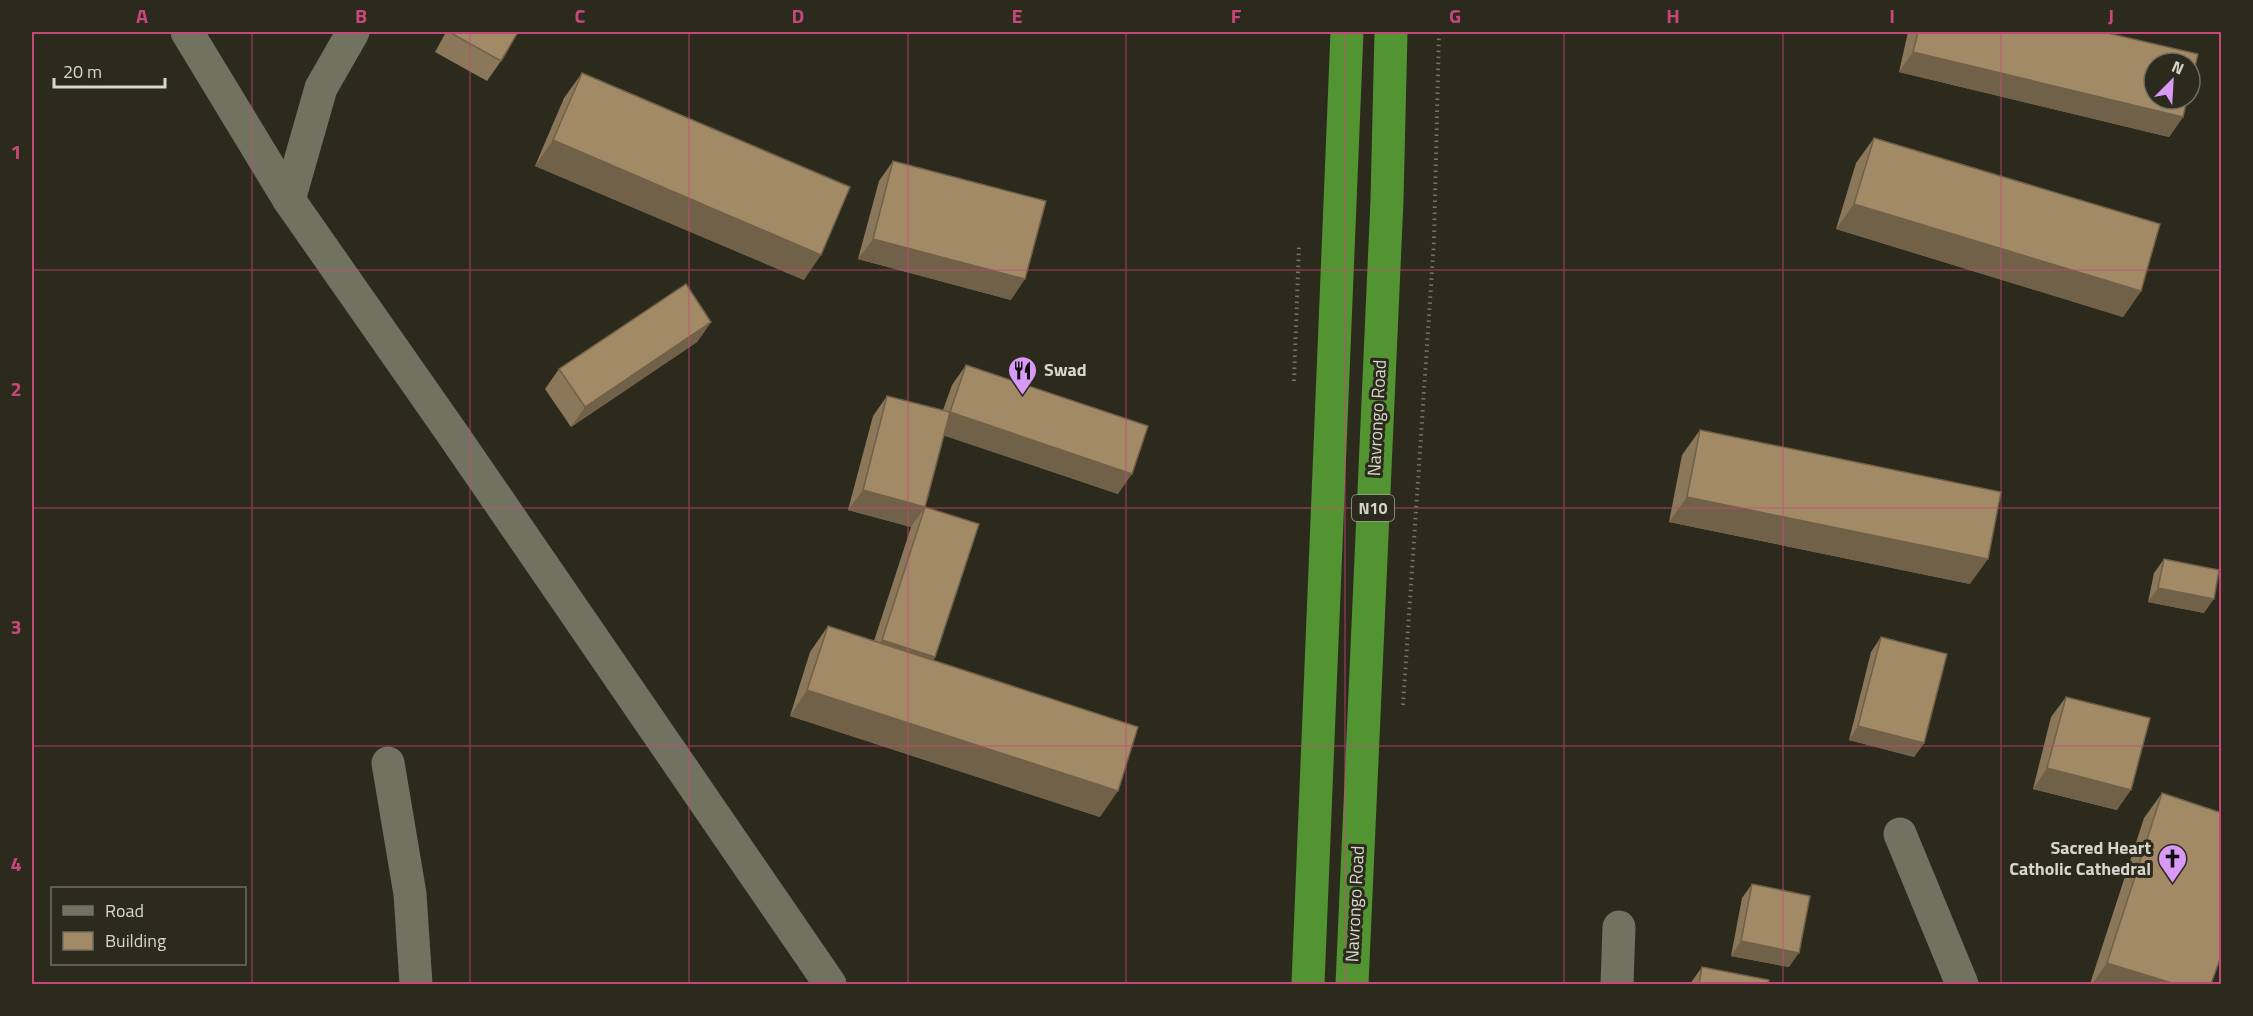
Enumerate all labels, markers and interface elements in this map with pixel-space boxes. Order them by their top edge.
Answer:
text: A [136,0,148,31]
text: B [355,0,367,31]
text: C [575,0,586,31]
text: D [792,0,804,31]
text: E [1011,0,1023,31]
text: F [1231,0,1242,31]
text: G [1449,0,1461,31]
text: H [1666,0,1680,31]
text: I [1889,0,1895,31]
text: J [2108,0,2114,31]
scale bar [54,51,165,89]
north arrow [2142,51,2202,111]
text: N [2168,54,2188,81]
text: 20 m [63,58,102,85]
text: 1 [10,136,22,167]
restaurant icon: Swad [1007,354,1039,396]
place label: Swad [1044,356,1087,383]
street label: Navrongo Road [1360,359,1393,477]
text: 2 [10,373,22,404]
road number: N10 [1352,495,1394,521]
text: 3 [10,611,22,642]
place label: Sacred Heart Catholic Cathedral [2009,834,2151,882]
church icon: Sacred Heart Catholic Cathedral [2156,842,2188,884]
street label: Navrongo Road [1338,845,1371,963]
text: 4 [10,848,22,879]
legend [51,887,246,965]
text: Road [105,897,144,924]
text: Building [105,927,166,954]

